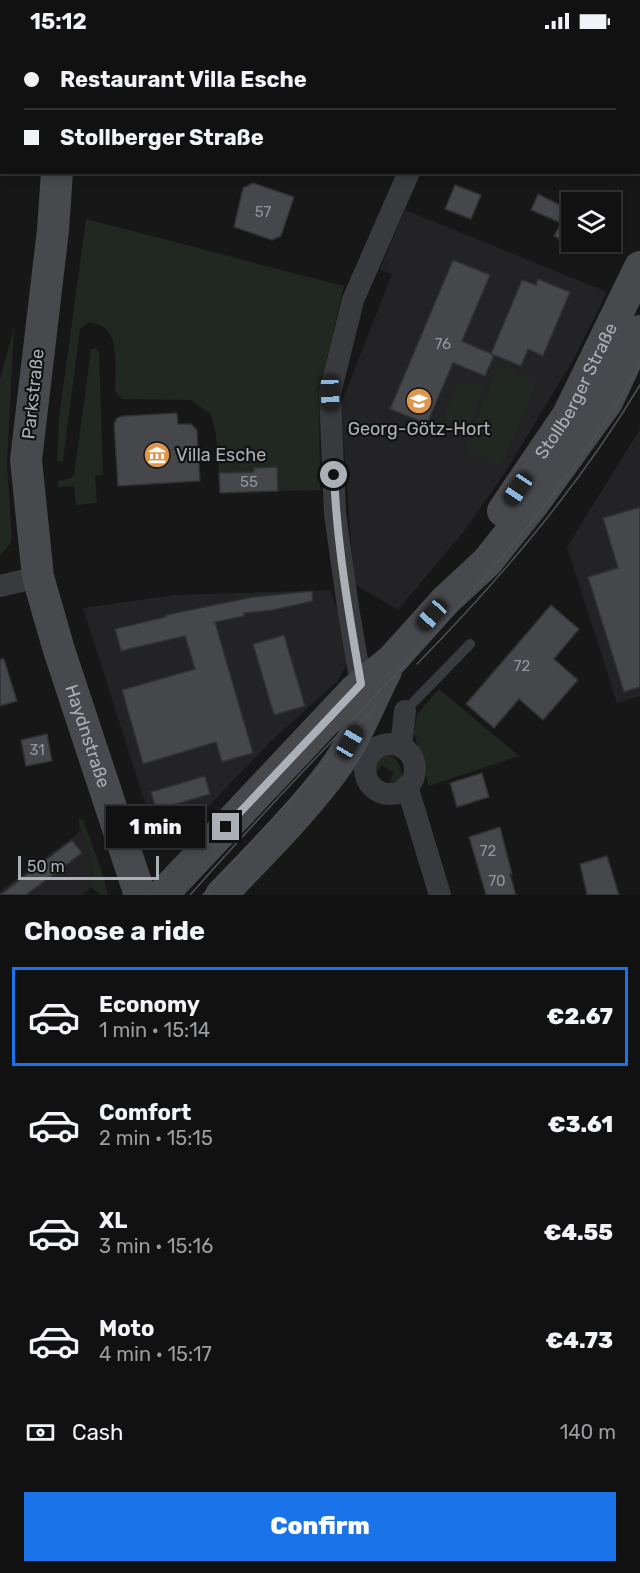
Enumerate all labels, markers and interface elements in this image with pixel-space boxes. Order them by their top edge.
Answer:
text: 15:12 [30,8,87,35]
text: Restaurant Villa Esche [60,66,307,93]
text: Stollberger Straße [60,124,264,151]
map controls [561,192,621,252]
button: layers [561,192,621,252]
house number: 57 [255,203,272,221]
street label: Stollberger Straße [530,319,622,463]
house number: 76 [435,335,451,353]
street label: Parkstraße [17,348,49,440]
car [320,375,340,411]
school or university icon: Georg-Götz-Hort [404,386,434,416]
place label: Georg-Götz-Hort [348,418,490,440]
museum icon: Villa Esche [142,440,172,470]
place label: Villa Esche [176,444,266,466]
route start [320,461,347,488]
car [500,469,536,509]
house number: 55 [240,473,258,491]
car [413,596,451,634]
house number: 72 [514,657,530,675]
street label: Haydnstraße [60,682,115,791]
car [333,722,367,762]
house number: 31 [29,741,45,759]
callout: 1 min [106,806,205,848]
route end [212,813,239,840]
text: 1 min [129,815,182,839]
house number: 72 [480,842,496,860]
scale bar [18,853,159,881]
text: 50 m [27,857,65,876]
house number: 70 [488,872,506,890]
text: Choose a ride [24,915,205,947]
icon: car [27,990,81,1044]
text: Economy [99,991,200,1018]
text: €2.67 [547,1003,613,1030]
text: 1 min · 15:14 [99,1018,210,1042]
icon: car [27,1098,81,1152]
text: Comfort [99,1099,191,1126]
text: €3.61 [548,1111,613,1138]
text: 2 min · 15:15 [99,1126,213,1150]
icon: car [27,1206,81,1260]
text: XL [99,1207,127,1234]
text: €4.55 [544,1219,613,1246]
text: 3 min · 15:16 [99,1234,213,1258]
icon: car [27,1314,81,1368]
text: Moto [99,1315,154,1342]
text: €4.73 [546,1327,613,1354]
text: 4 min · 15:17 [99,1342,212,1366]
icon: cash [24,1416,57,1449]
text: Cash [72,1419,123,1446]
text: 140 m [560,1420,616,1444]
button: Confirm [24,1492,616,1561]

